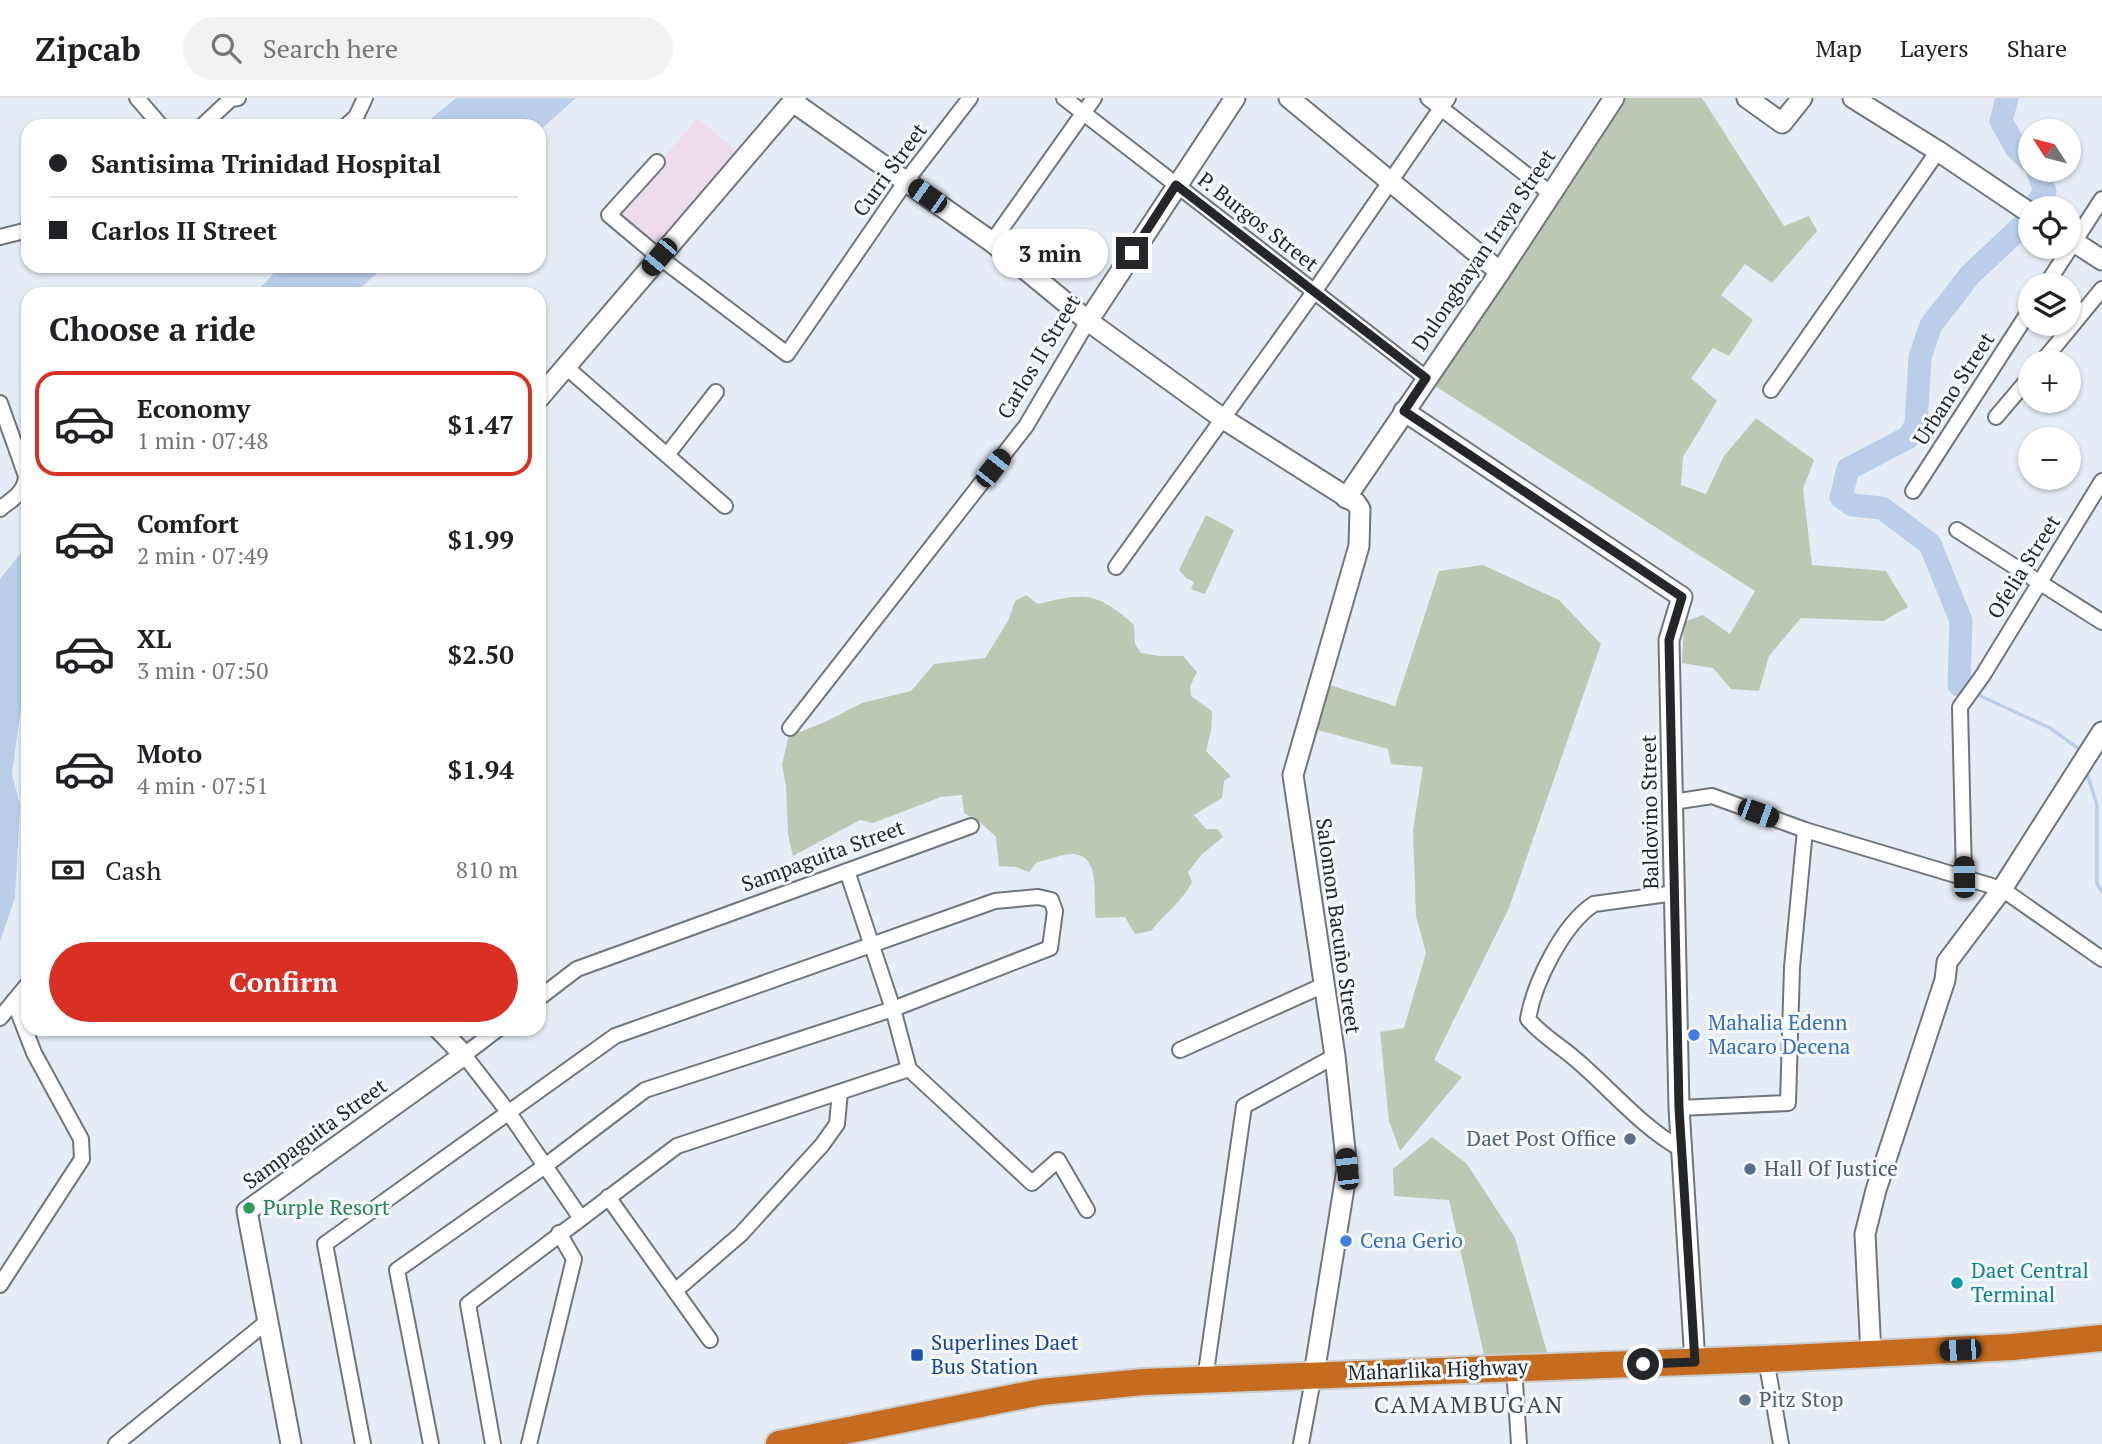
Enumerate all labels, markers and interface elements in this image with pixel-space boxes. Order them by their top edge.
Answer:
search box [183,17,673,80]
text: Zipcab [35,27,141,70]
icon: search [207,29,245,67]
text: Search here [263,31,398,65]
text: Map [1815,32,1862,64]
text: Layers [1900,32,1969,64]
text: Share [2007,32,2067,64]
street label: Curri Street [846,117,933,222]
north arrow [2018,119,2081,182]
map controls [2018,119,2081,490]
street label: Dulongbayan Iraya Street [1405,143,1561,356]
text: Santisima Trinidad Hospital [91,146,441,180]
street label: P. Burgos Street [1192,165,1325,277]
car [904,175,951,217]
button: locate [2018,196,2081,259]
text: Carlos II Street [91,213,277,247]
callout: 3 min [992,228,1108,278]
car [638,234,681,280]
route end [1116,237,1148,269]
text: 3 min [1019,238,1081,269]
button: layers [2018,273,2081,336]
street label: Carlos II Street [990,289,1086,424]
text: Choose a ride [49,308,256,350]
street label: Urbano Street [1906,326,2000,450]
button: + [2018,350,2081,413]
text: Economy [137,391,250,425]
icon: car [53,392,116,455]
text: $1.47 [448,407,514,441]
text: 1 min · 07:48 [137,425,269,456]
button: − [2018,427,2081,490]
car [972,445,1015,491]
text: Comfort [137,506,239,540]
icon: car [53,507,116,570]
street label: Ofelia Street [1980,509,2066,624]
text: $1.99 [448,522,514,556]
text: 2 min · 07:49 [137,540,269,571]
text: XL [137,621,171,655]
icon: car [53,622,116,685]
text: $2.50 [448,637,514,671]
text: 3 min · 07:50 [137,655,269,686]
street label: Baldovino Street [1634,734,1664,890]
text: Moto [137,736,202,770]
icon: car [53,737,116,800]
text: $1.94 [448,752,514,786]
text: 4 min · 07:51 [137,770,269,801]
car [1735,796,1782,830]
street label: Sampaguita Street [737,813,908,898]
street label: Salomon Bacuño Street [1310,816,1368,1036]
icon: cash [49,851,87,889]
text: Cash [105,853,161,887]
text: 810 m [456,854,518,885]
car [1954,856,1975,898]
button: Confirm [49,942,518,1022]
place label: Mahalia Edenn Macaro Decena [1708,1008,1851,1060]
marker: Mahalia Edenn Macaro Decena [1686,1027,1702,1043]
street label: Sampaguita Street [237,1071,392,1195]
place label: Daet Post Office [1466,1124,1616,1152]
marker: Daet Post Office [1622,1131,1638,1147]
car [1335,1147,1360,1191]
place label: Hall Of Justice [1764,1154,1898,1182]
marker: Hall Of Justice [1742,1161,1758,1177]
place label: Purple Resort [263,1193,390,1221]
marker: Purple Resort [241,1200,257,1216]
place label: Cena Gerio [1360,1226,1463,1254]
marker: Cena Gerio [1338,1233,1354,1249]
place label: Daet Central Terminal [1971,1256,2089,1308]
marker: Daet Central Terminal [1949,1275,1965,1291]
place label: Superlines Daet Bus Station [931,1328,1079,1380]
car [1939,1338,1982,1362]
marker: Superlines Daet Bus Station [909,1347,925,1363]
route start [1627,1348,1659,1380]
street label: Maharlika Highway [1347,1352,1529,1386]
place label: Pitz Stop [1759,1385,1844,1413]
district label: CAMAMBUGAN [1374,1388,1564,1420]
marker: Pitz Stop [1737,1392,1753,1408]

